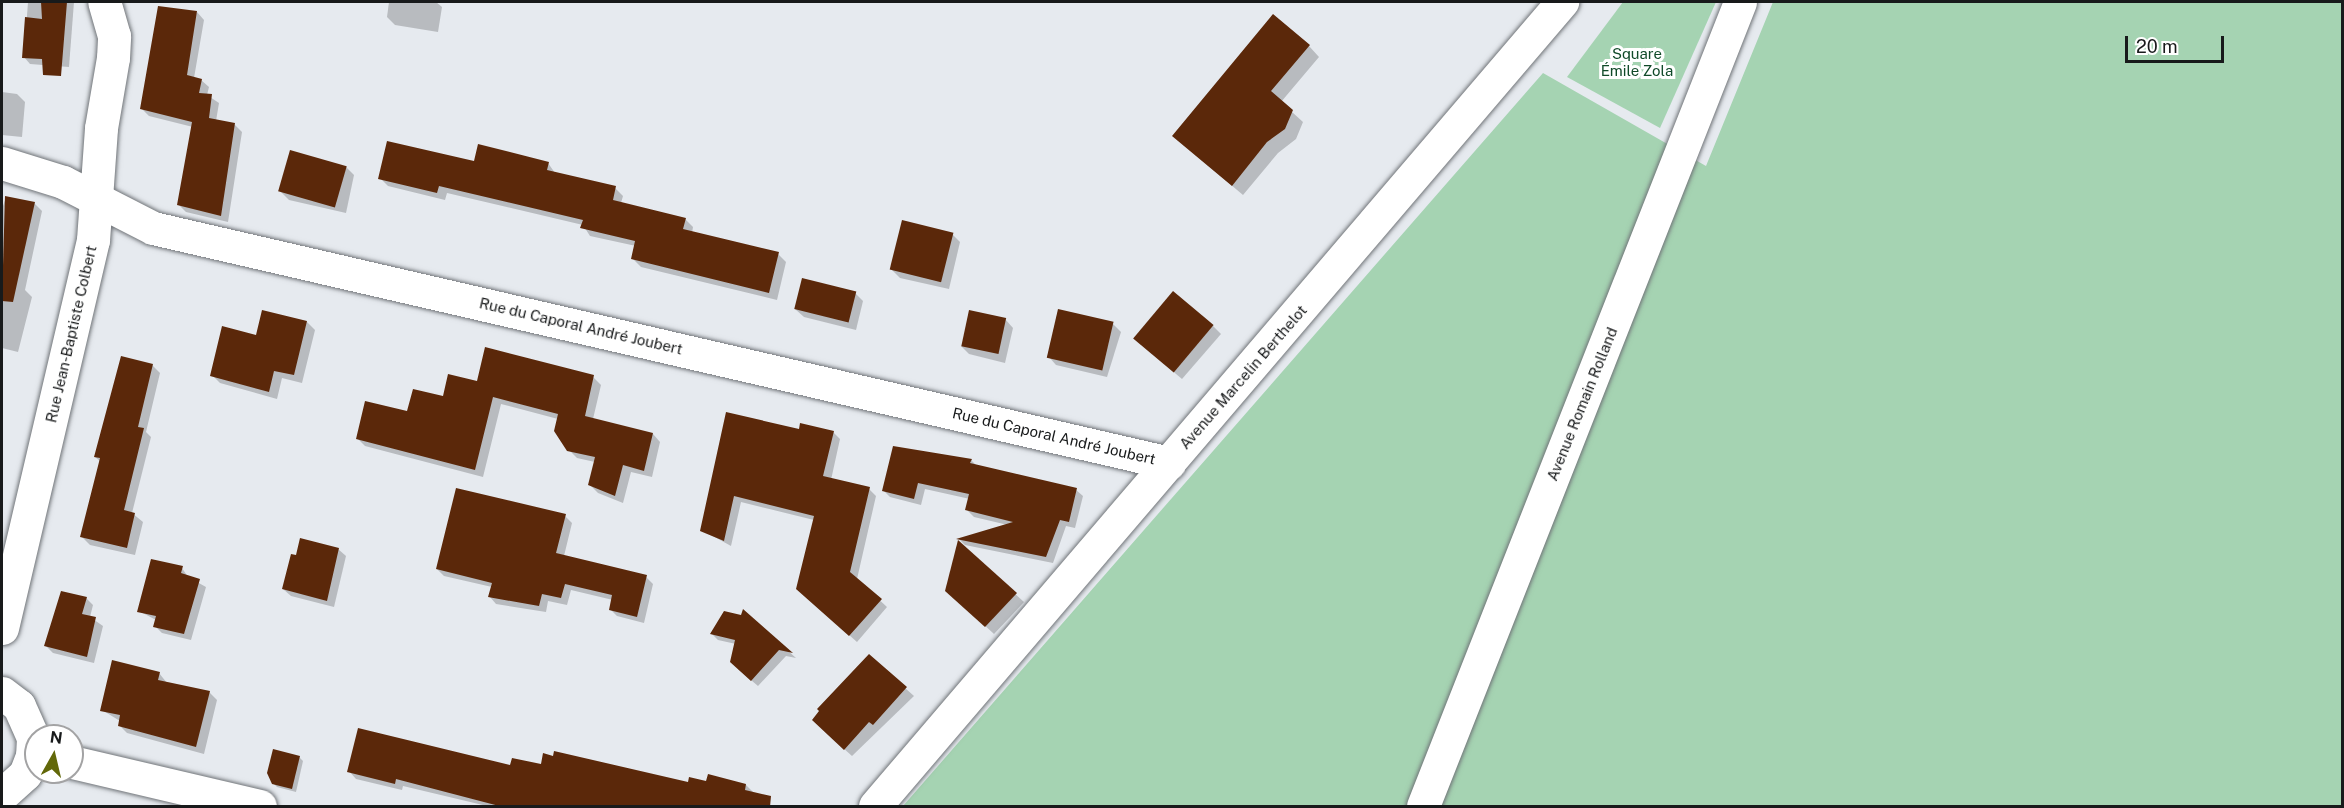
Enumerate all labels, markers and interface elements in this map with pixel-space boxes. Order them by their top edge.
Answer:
scale bar [2128,24,2227,62]
text: 20 m [2136,36,2178,57]
park label: Square Émile Zola [1601,44,1673,79]
street label: Rue Jean-Baptiste Colbert [42,244,100,424]
street label: Rue du Caporal André Joubert [477,294,685,358]
street label: Avenue Marcelin Berthelot [1176,301,1310,453]
street label: Avenue Romain Rolland [1543,325,1621,483]
street label: Rue du Caporal André Joubert [950,404,1158,468]
north arrow [24,724,84,784]
text: N [49,727,64,748]

